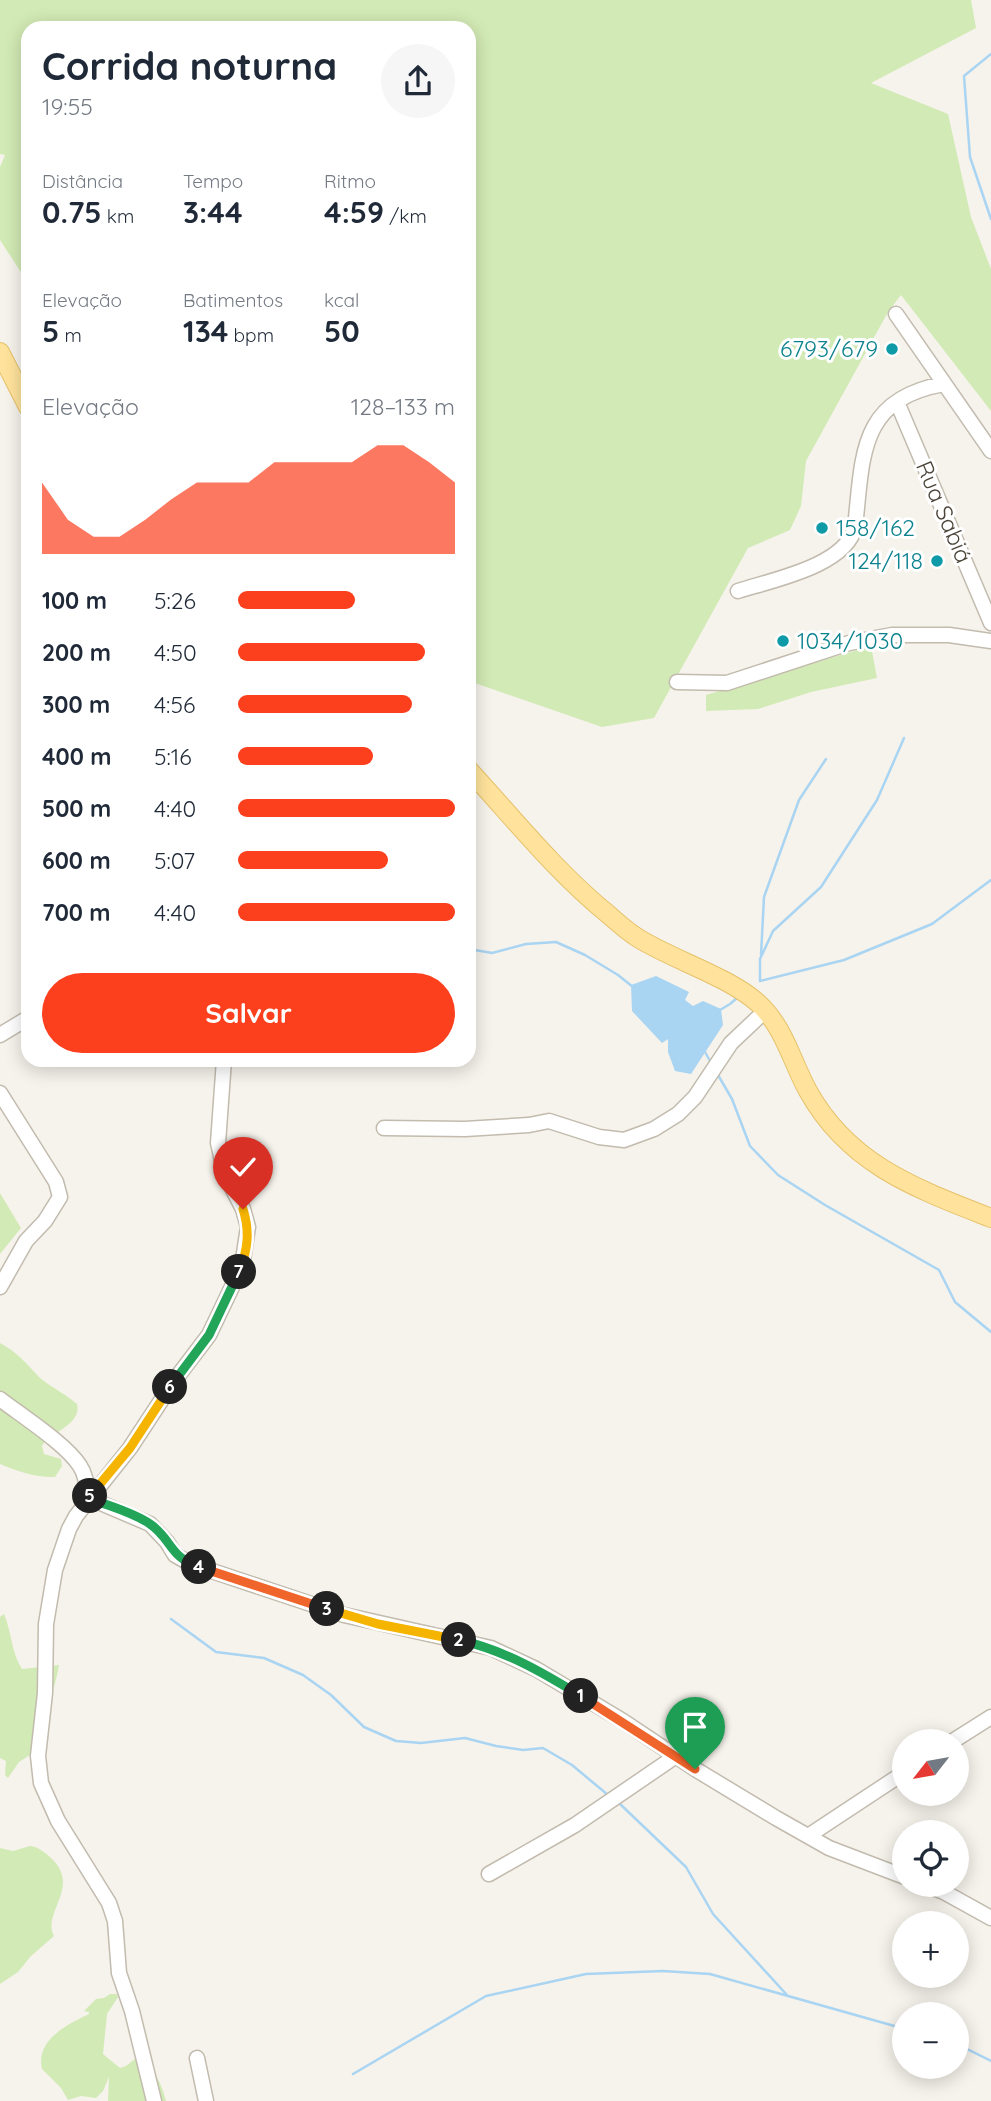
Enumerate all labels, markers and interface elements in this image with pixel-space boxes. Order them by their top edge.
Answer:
text: Corrida noturna [42,42,337,90]
button: share [381,44,455,118]
text: 19:55 [42,92,93,121]
text: Distância [42,169,123,193]
text: Tempo [183,169,243,193]
text: Ritmo [324,169,376,193]
text: 0.75 [42,193,102,231]
text: 3:44 [183,193,243,231]
text: 4:59 [324,193,384,231]
text: km [102,204,134,228]
text: /km [384,204,427,228]
text: Elevação [42,288,122,312]
text: Batimentos [183,288,283,312]
text: kcal [324,288,359,312]
text: 5 [42,312,59,350]
text: 134 [183,312,228,350]
text: 50 [324,312,360,350]
text: m [59,323,82,347]
text: bpm [228,323,274,347]
place label: 6793/679 [780,334,878,363]
marker: 6793/679 [884,341,900,357]
text: Elevação [42,392,139,421]
text: 128–133 m [351,392,455,421]
street label: Rua Sabiá [910,456,979,567]
place label: 158/162 [836,513,915,542]
marker: 158/162 [814,520,830,536]
place label: 124/118 [849,546,923,575]
marker: 124/118 [929,553,945,569]
text: 100 m [42,586,107,615]
text: 5:26 [154,586,196,615]
place label: 1034/1030 [797,626,903,655]
marker: 1034/1030 [775,633,791,649]
text: 200 m [42,638,111,667]
text: 4:50 [154,638,197,667]
text: 300 m [42,690,110,719]
text: 4:56 [154,690,195,719]
text: 400 m [42,742,111,771]
text: 5:16 [154,742,192,771]
text: 500 m [42,794,111,823]
text: 4:40 [154,794,196,823]
text: 600 m [42,846,111,875]
text: 5:07 [154,846,195,875]
text: 700 m [42,898,111,927]
text: 4:40 [154,898,196,927]
button: Salvar [42,973,455,1053]
pin [213,1137,273,1209]
icon: check [224,1148,262,1186]
pin: 7 [222,1254,256,1290]
text: 7 [233,1259,244,1283]
pin: 6 [152,1370,188,1404]
text: 6 [164,1374,175,1398]
pin: 5 [72,1478,108,1514]
text: 5 [84,1483,95,1507]
pin: 4 [182,1550,216,1584]
text: 4 [193,1554,204,1578]
pin: 3 [310,1592,344,1626]
text: 3 [321,1596,332,1620]
pin: 2 [442,1622,476,1658]
text: 2 [453,1627,464,1651]
pin: 1 [564,1678,598,1714]
text: 1 [577,1683,584,1707]
pin [665,1697,725,1769]
icon: arrive [676,1708,714,1746]
north arrow [892,1729,970,1806]
map controls [892,1729,969,2079]
button: locate [892,1820,969,1897]
button: + [892,1911,969,1988]
button: − [892,2002,969,2079]

